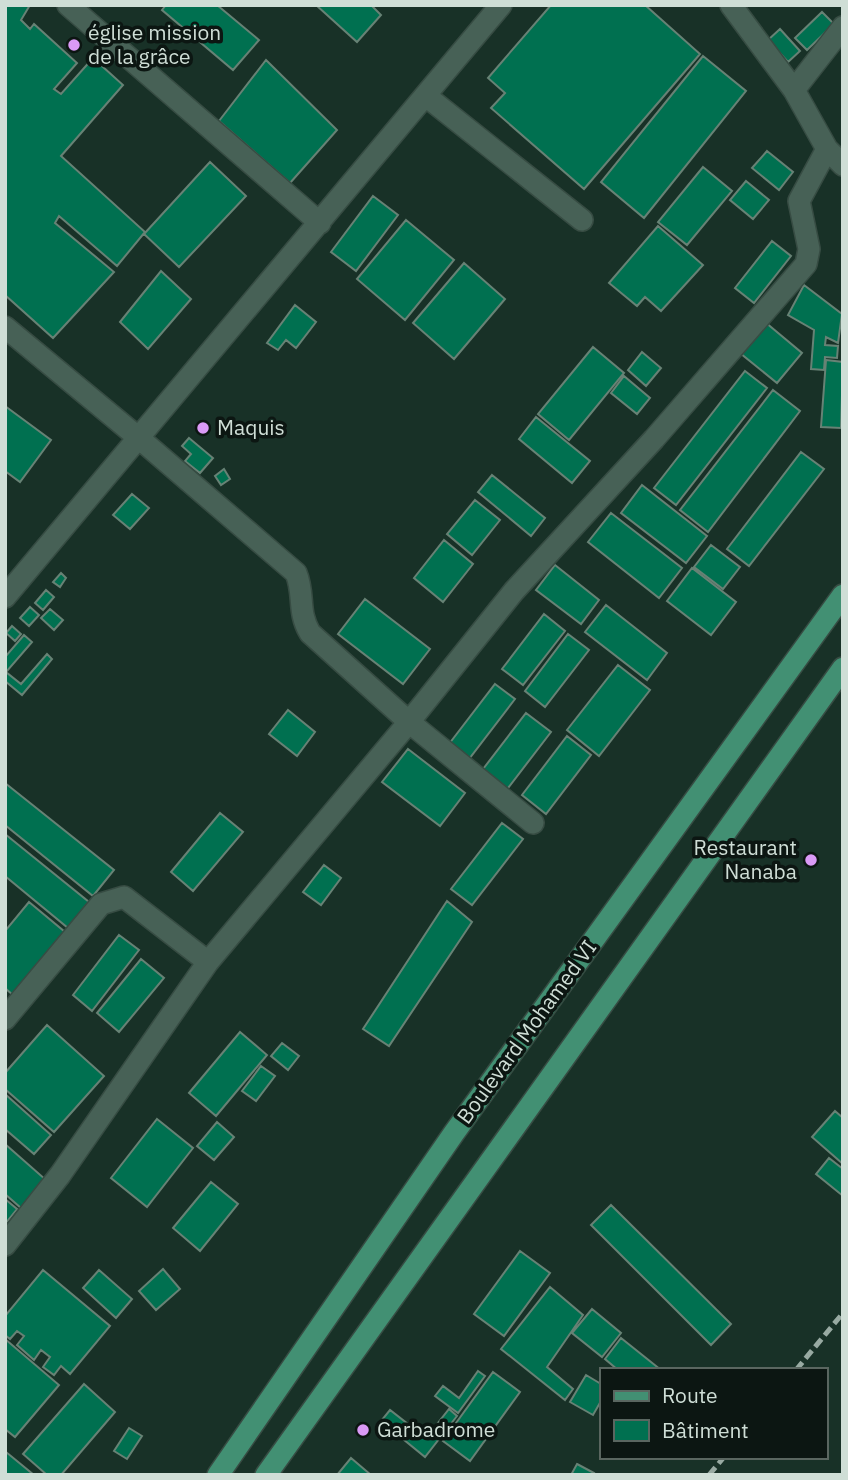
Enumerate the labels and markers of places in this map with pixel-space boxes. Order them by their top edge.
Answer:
place label: église mission de la grâce [88,18,221,70]
marker: église mission de la grâce [66,37,82,53]
place label: Maquis [217,413,285,441]
marker: Maquis [195,420,211,436]
place label: Restaurant Nanaba [694,833,797,885]
marker: Restaurant Nanaba [803,852,819,868]
place label: Garbadrome [377,1415,495,1443]
marker: Garbadrome [355,1422,371,1438]

